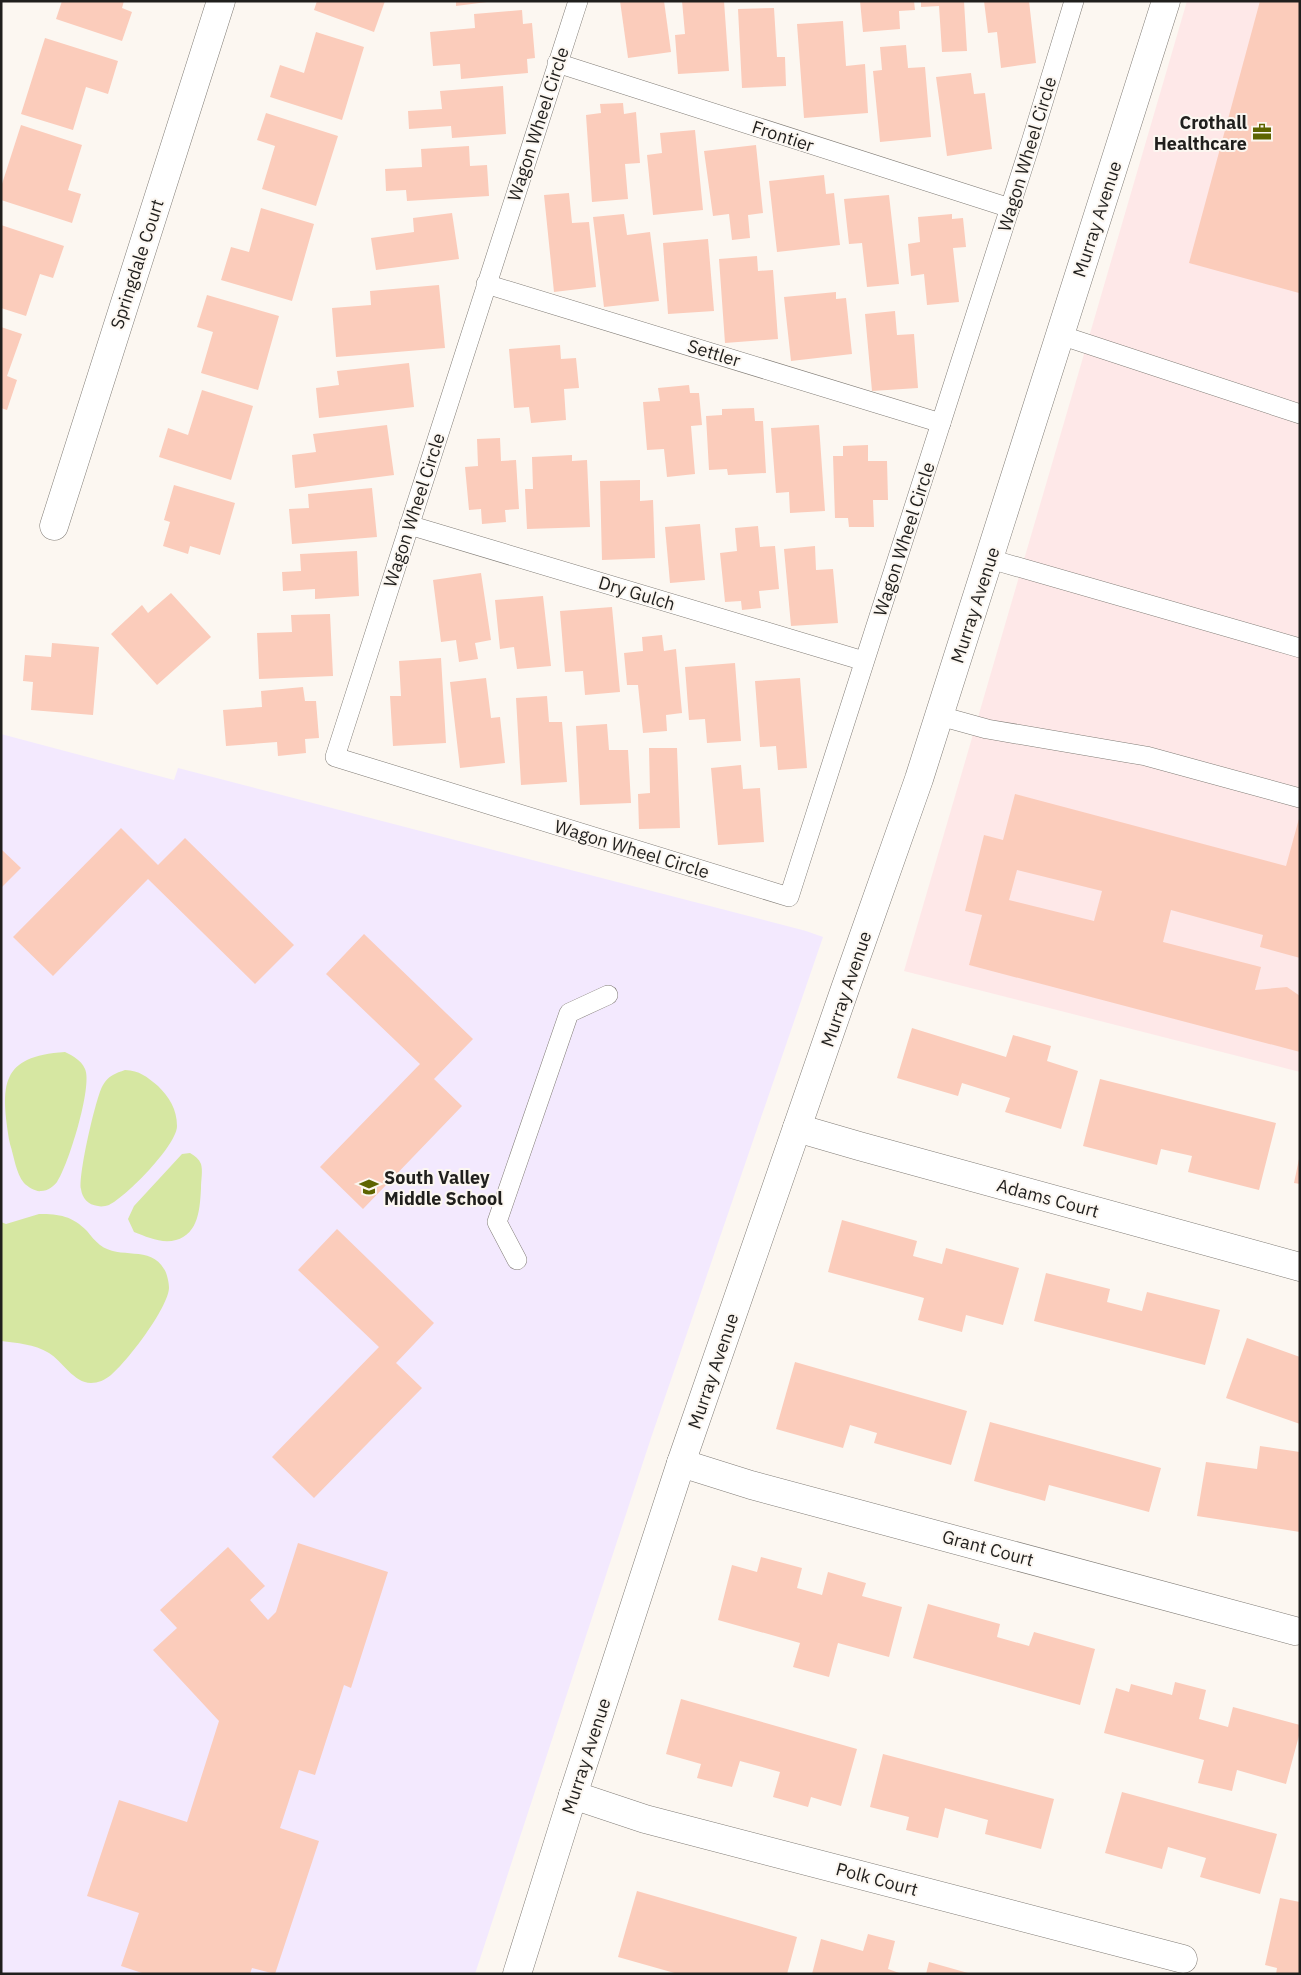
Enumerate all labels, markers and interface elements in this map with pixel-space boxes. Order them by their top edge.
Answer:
street label: Wagon Wheel Circle [502,44,574,204]
street label: Wagon Wheel Circle [993,74,1062,234]
place label: Crothall Healthcare [1154,111,1248,155]
street label: Frontier [749,115,817,157]
office icon: Crothall Healthcare [1251,121,1273,143]
street label: Murray Avenue [1067,158,1127,280]
street label: Springdale Court [105,196,169,332]
street label: Settler [685,334,744,372]
street label: Wagon Wheel Circle [378,430,450,590]
street label: Wagon Wheel Circle [868,459,940,619]
street label: Murray Avenue [945,544,1005,666]
street label: Dry Gulch [596,570,678,616]
street label: Wagon Wheel Circle [552,815,712,884]
street label: Murray Avenue [815,928,877,1050]
place label: South Valley Middle School [384,1166,503,1210]
street label: Adams Court [994,1173,1102,1223]
school or university icon: South Valley Middle School [358,1176,380,1198]
street label: Murray Avenue [682,1310,744,1432]
street label: Grant Court [940,1525,1036,1571]
street label: Murray Avenue [556,1695,616,1817]
street label: Polk Court [834,1857,920,1901]

